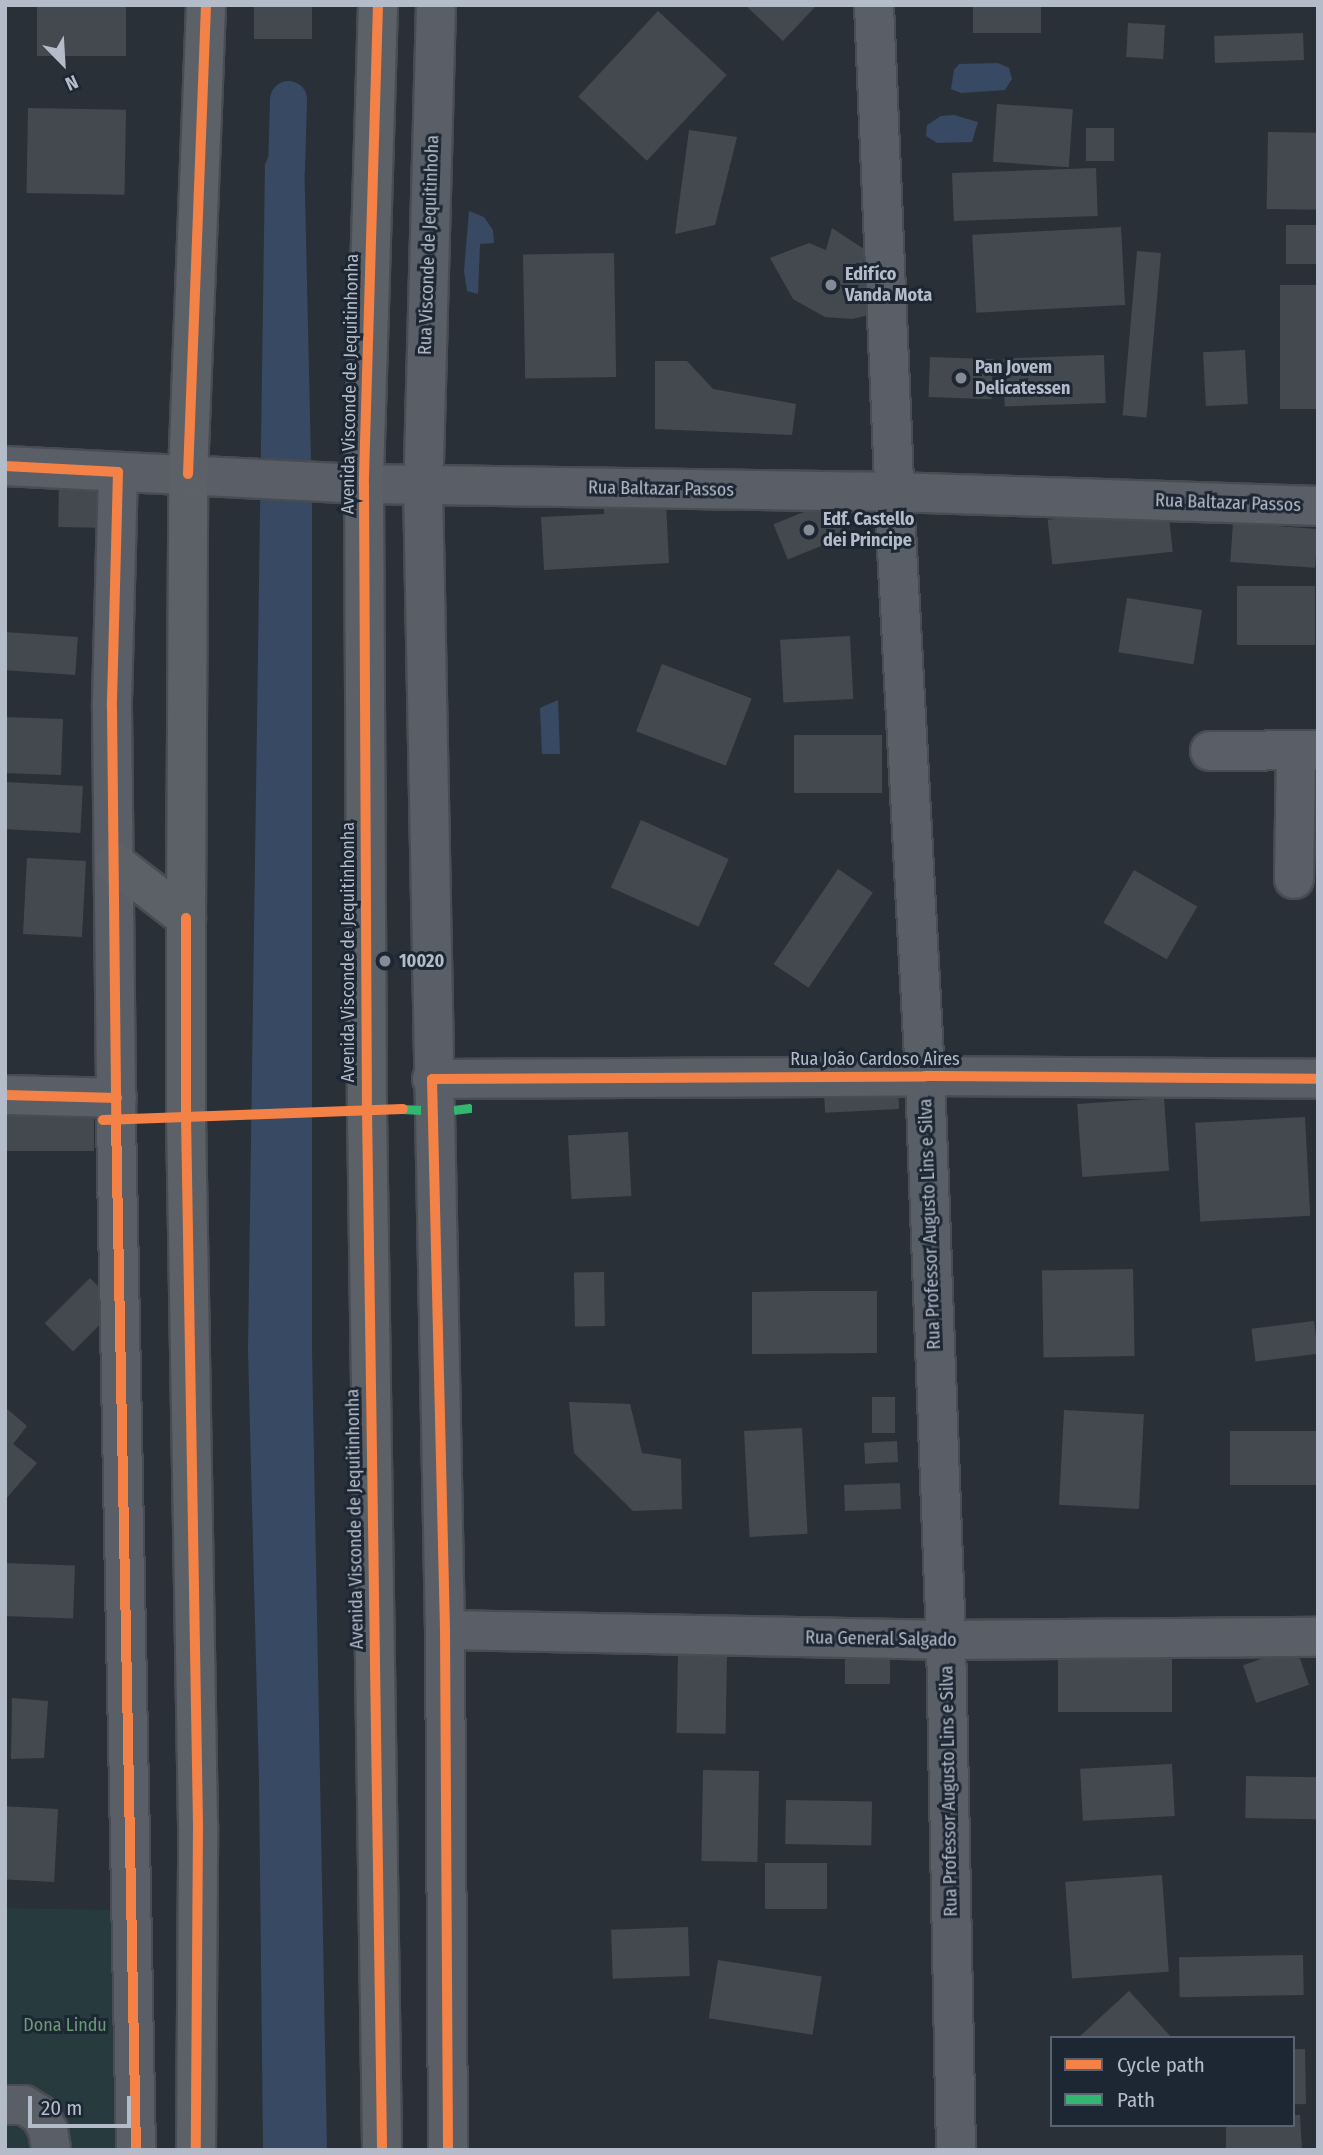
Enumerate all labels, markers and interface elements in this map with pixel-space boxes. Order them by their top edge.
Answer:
north arrow [28,28,98,98]
text: N [62,70,82,95]
street label: Rua Visconde de Jequitinhoha [414,135,444,355]
street label: Avenida Visconde de Jequitinhonha [337,254,363,514]
place label: Edifíco Vanda Mota [845,264,932,306]
marker: Edifíco Vanda Mota [823,277,839,293]
place label: Pan Jovem Delicatessen [975,357,1070,400]
marker: Pan Jovem Delicatessen [953,370,969,386]
street label: Rua Baltazar Passos [588,477,734,501]
street label: Rua Baltazar Passos [1155,490,1301,516]
place label: Edf. Castello dei Principe [823,509,914,552]
marker: Edf. Castello dei Principe [801,522,817,538]
street label: Avenida Visconde de Jequitinhonha [337,822,359,1082]
place label: 10020 [399,950,444,972]
marker: 10020 [377,953,393,969]
street label: Rua João Cardoso Aires [790,1048,960,1070]
street label: Rua Professor Augusto Lins e Silva [915,1098,945,1350]
street label: Avenida Visconde de Jequitinhonha [342,1389,368,1649]
street label: Rua General Salgado [805,1627,957,1651]
street label: Rua Professor Augusto Lins e Silva [936,1665,962,1917]
park label: Dona Lindu [23,2014,107,2036]
legend [1050,2036,1295,2127]
text: Cycle path [1117,2052,1205,2078]
scale bar [32,2082,135,2126]
text: Path [1117,2087,1155,2113]
text: 20 m [41,2095,82,2121]

